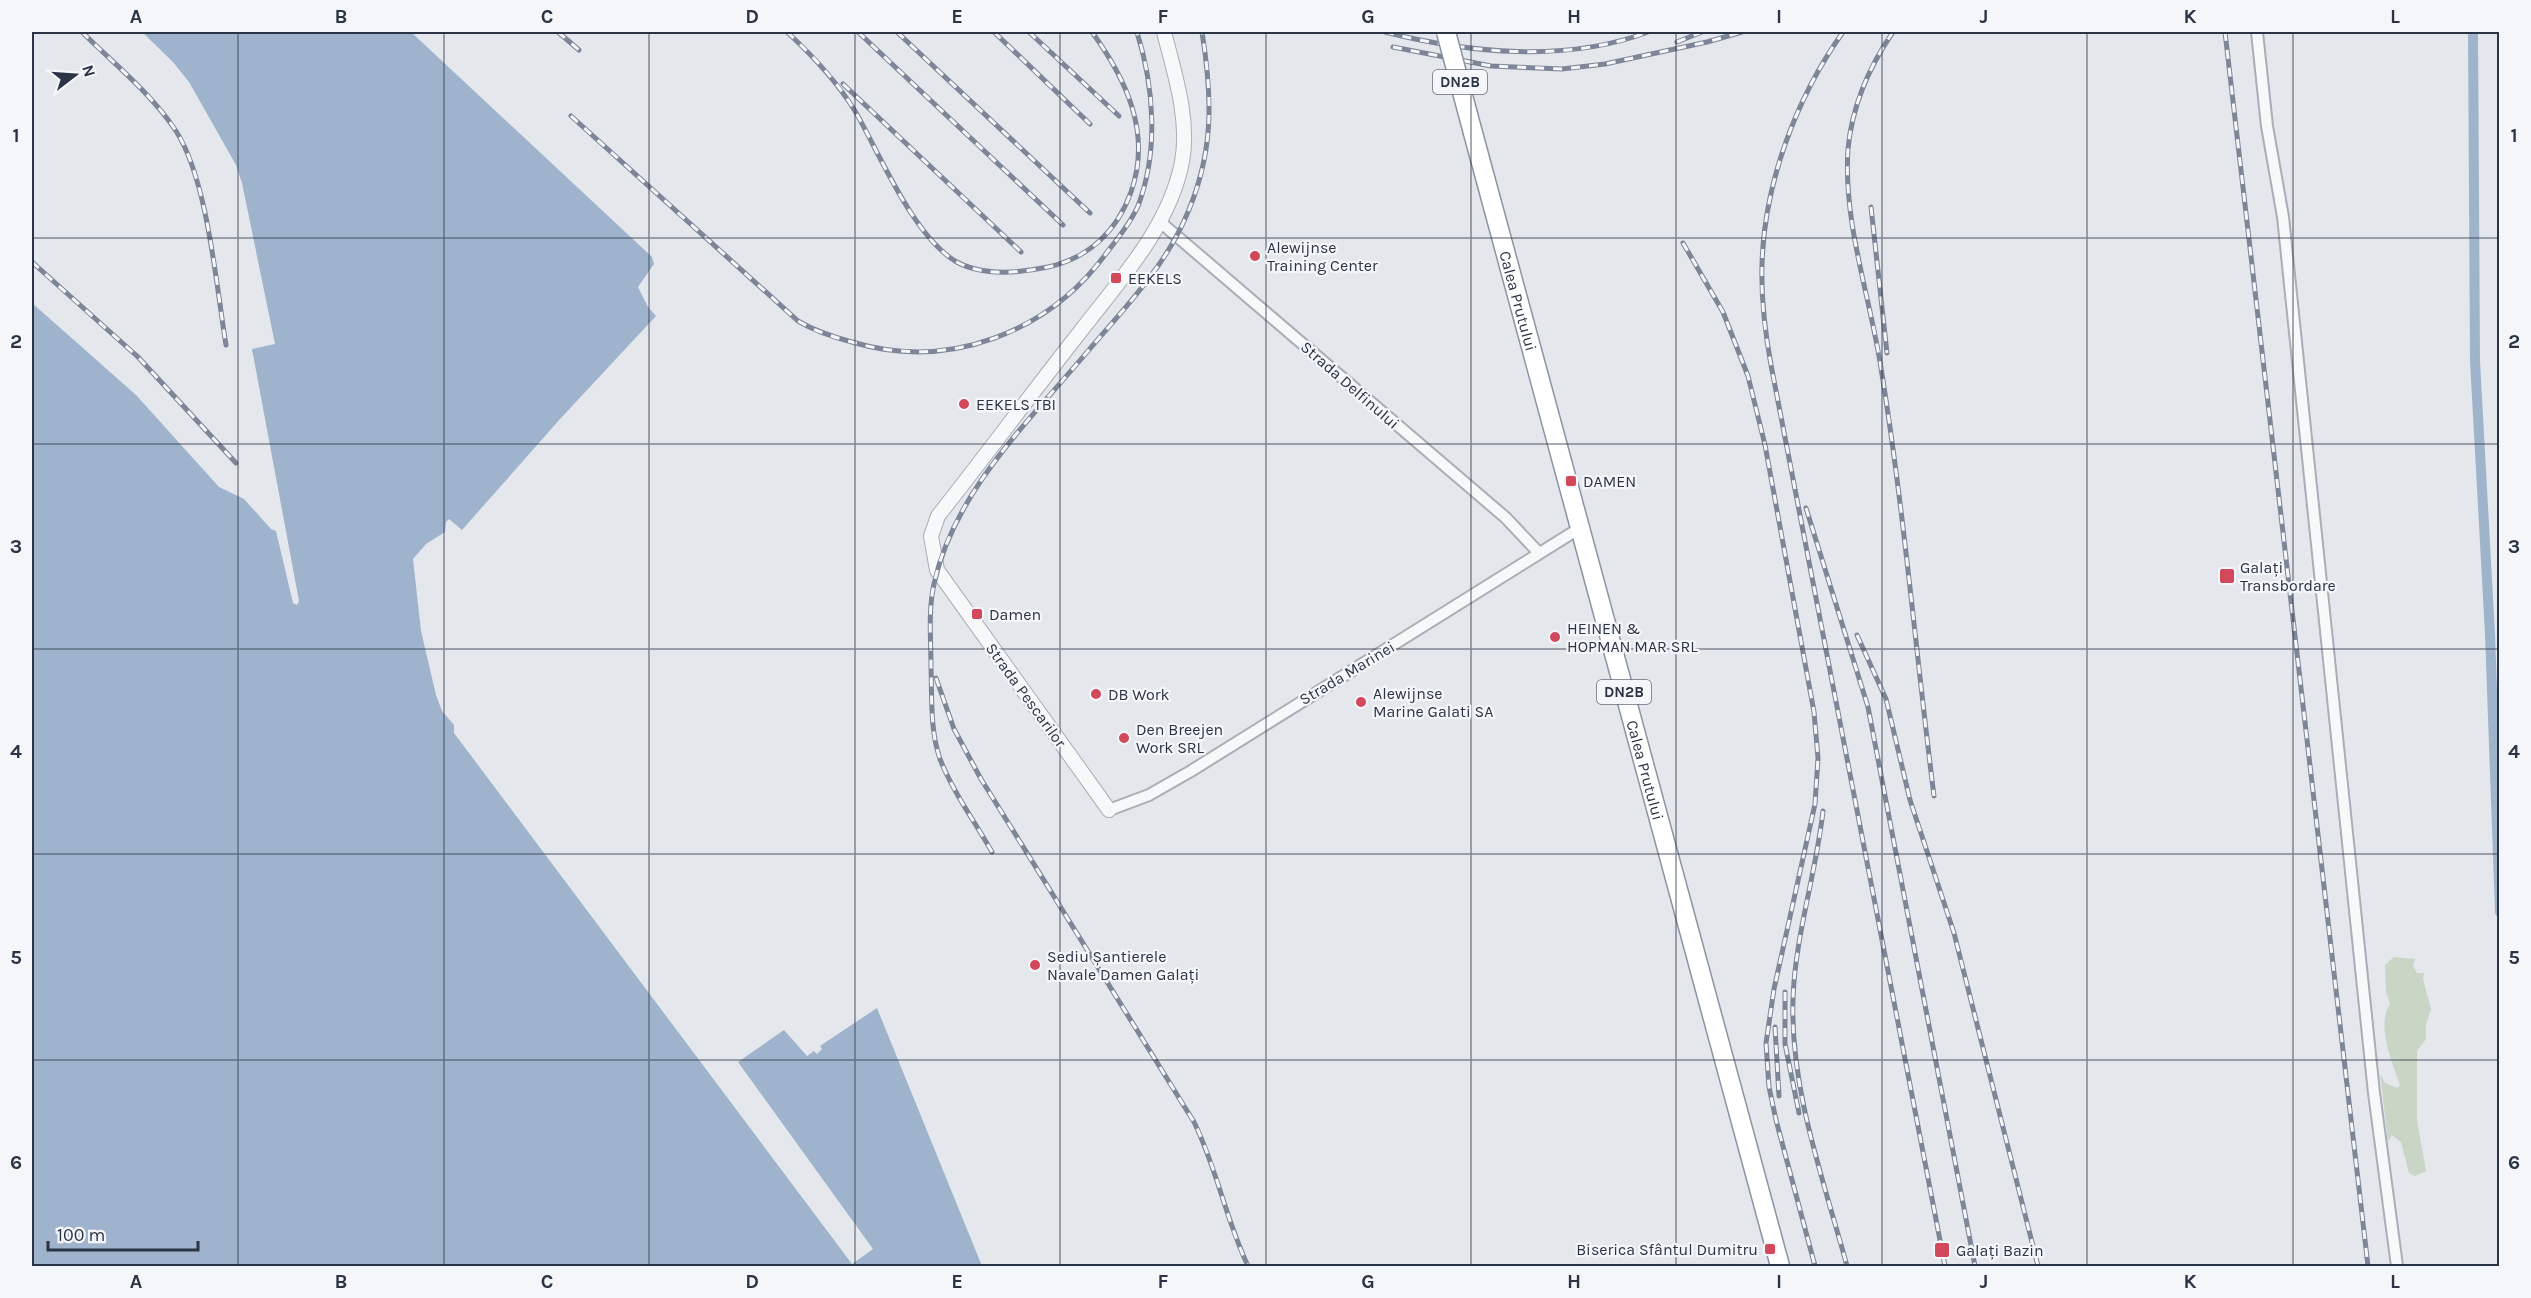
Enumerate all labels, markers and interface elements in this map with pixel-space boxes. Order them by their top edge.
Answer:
text: A [130,5,143,28]
text: B [335,5,347,28]
text: C [541,5,553,28]
text: D [745,5,759,28]
text: E [951,5,963,28]
text: F [1158,5,1169,28]
text: G [1361,5,1375,28]
text: H [1567,5,1581,28]
text: I [1776,5,1782,28]
text: J [1980,5,1988,28]
text: K [2183,5,2197,28]
text: L [2390,5,2400,28]
north arrow [45,45,105,105]
text: N [78,62,100,79]
road number: DN2B [1433,70,1487,94]
text: 1 [12,124,20,147]
text: 1 [2510,124,2518,147]
place label: Alewijnse Training Center [1267,238,1378,275]
marker: Alewijnse Training Center [1248,249,1262,263]
street label: Calea Prutului [1496,249,1541,353]
place label: EEKELS [1128,269,1182,288]
marker: EEKELS [1109,271,1123,285]
text: 2 [10,330,22,353]
text: 2 [2508,330,2520,353]
street label: Strada Delfinului [1297,337,1403,433]
place label: EEKELS TBI [976,395,1056,414]
marker: EEKELS TBI [957,397,971,411]
place label: DAMEN [1583,472,1636,491]
marker: DAMEN [1564,474,1578,488]
text: 3 [10,535,22,558]
text: 3 [2508,535,2520,558]
place label: Galați Transbordare [2240,558,2336,595]
marker: Galați Transbordare [2218,567,2236,585]
place label: Damen [989,605,1041,624]
marker: Damen [970,607,984,621]
place label: HEINEN & HOPMAN MAR SRL [1567,619,1698,656]
marker: HEINEN & HOPMAN MAR SRL [1548,630,1562,644]
street label: Strada Marinei [1296,637,1398,709]
street label: Strada Pescarilor [982,639,1070,751]
road number: DN2B [1597,680,1651,704]
place label: Alewijnse Marine Galati SA [1373,684,1493,721]
place label: DB Work [1108,685,1170,704]
marker: DB Work [1089,687,1103,701]
marker: Alewijnse Marine Galati SA [1354,695,1368,709]
street label: Calea Prutului [1623,718,1668,822]
place label: Den Breejen Work SRL [1136,720,1223,757]
marker: Den Breejen Work SRL [1117,731,1131,745]
text: 4 [10,740,22,763]
text: 4 [2508,740,2520,763]
text: 5 [10,946,22,969]
text: 5 [2508,946,2520,969]
place label: Sediu Șantierele Navale Damen Galați [1047,947,1199,984]
marker: Sediu Șantierele Navale Damen Galați [1028,958,1042,972]
text: 6 [10,1151,22,1174]
text: 6 [2508,1151,2520,1174]
scale bar [48,1214,198,1252]
text: 100 m [57,1224,105,1246]
place label: Biserica Sfântul Dumitru [1576,1240,1758,1259]
marker: Galați Bazin [1933,1241,1951,1259]
place label: Galați Bazin [1956,1241,2044,1260]
marker: Biserica Sfântul Dumitru [1763,1242,1777,1256]
text: A [130,1270,143,1293]
text: B [335,1270,347,1293]
text: C [541,1270,553,1293]
text: D [745,1270,759,1293]
text: E [951,1270,963,1293]
text: F [1158,1270,1169,1293]
text: G [1361,1270,1375,1293]
text: H [1567,1270,1581,1293]
text: I [1776,1270,1782,1293]
text: J [1980,1270,1988,1293]
text: K [2183,1270,2197,1293]
text: L [2390,1270,2400,1293]

